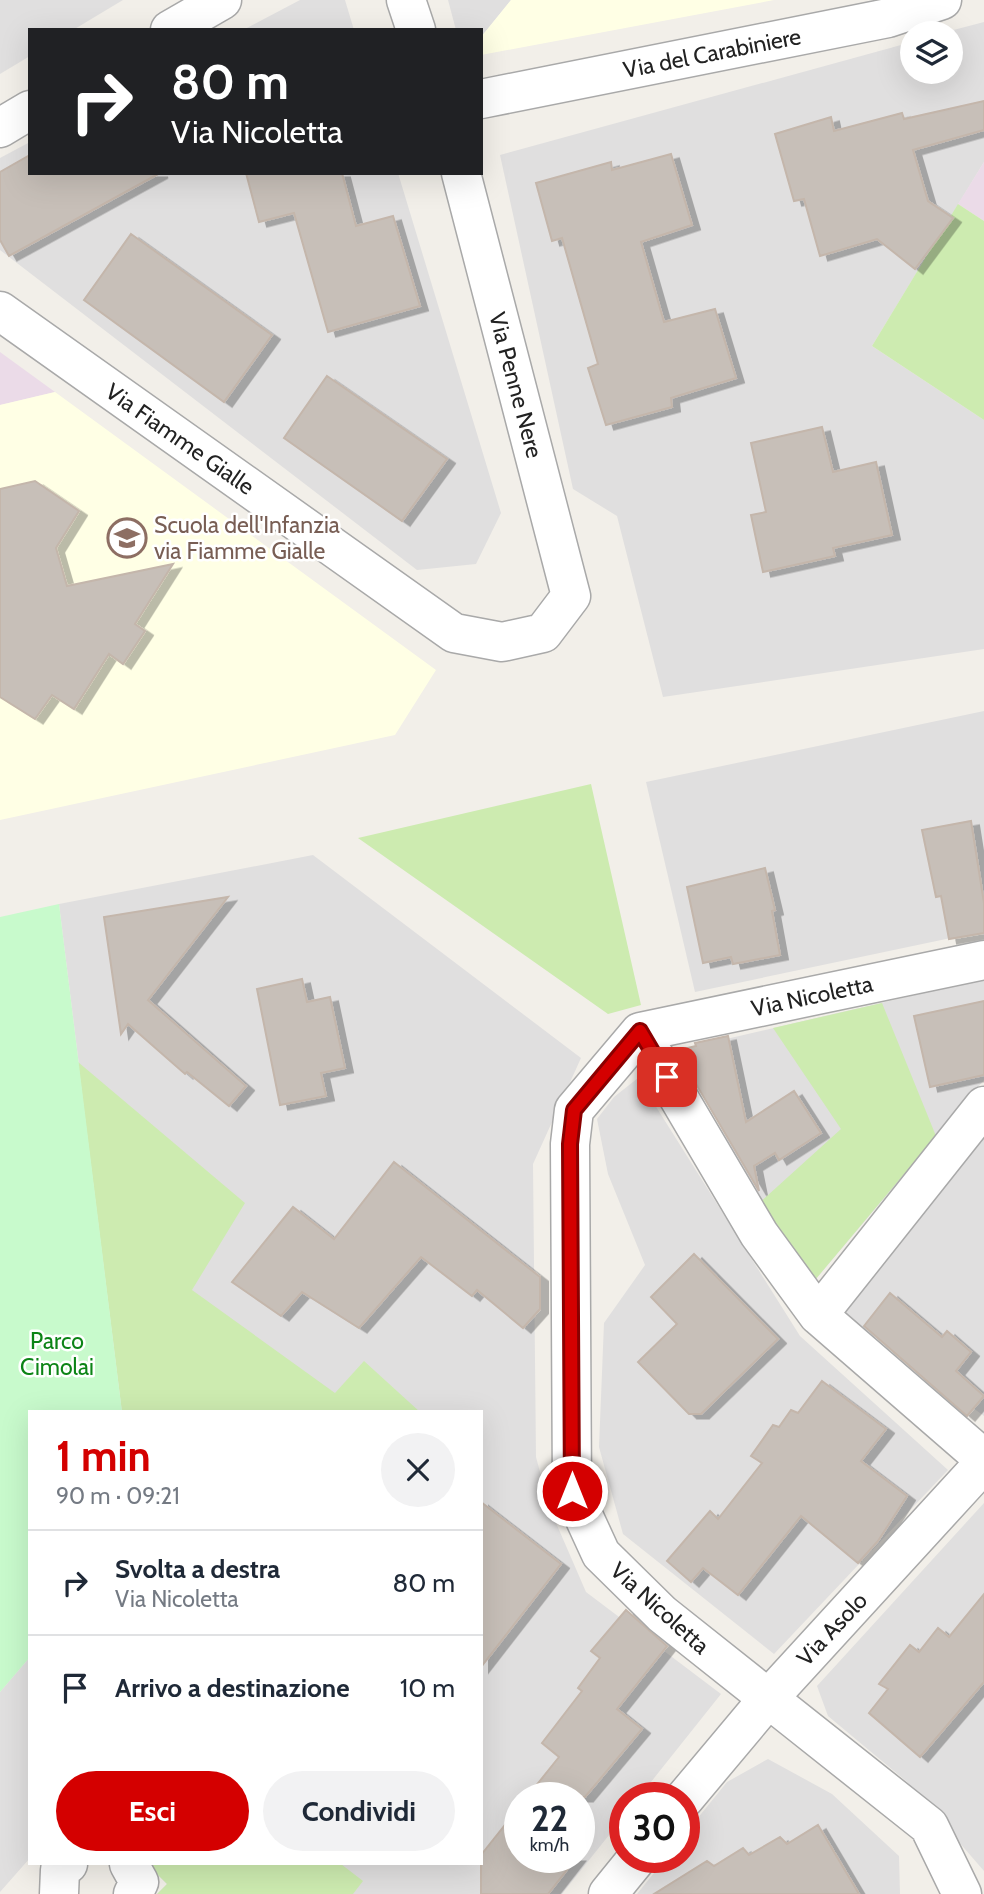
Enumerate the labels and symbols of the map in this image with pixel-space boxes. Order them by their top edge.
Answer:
street label: Via del Carabiniere [621,22,803,84]
street label: Via Penne Nere [483,309,549,461]
street label: Via Fiamme Gialle [100,377,260,501]
place label: Scuola dell'Infanzia via Fiamme Gialle [154,511,340,565]
school or university icon: Scuola dell'Infanzia via Fiamme Gialle [106,517,148,559]
street label: Via Nicoletta [749,969,875,1023]
pin [637,1047,697,1107]
park label: Parco Cimolai [20,1327,94,1381]
position arrow [535,1454,609,1528]
street label: Via Nicoletta [605,1556,715,1660]
street label: Via Asolo [791,1586,873,1672]
speed limit sign: 30 [609,1782,700,1873]

